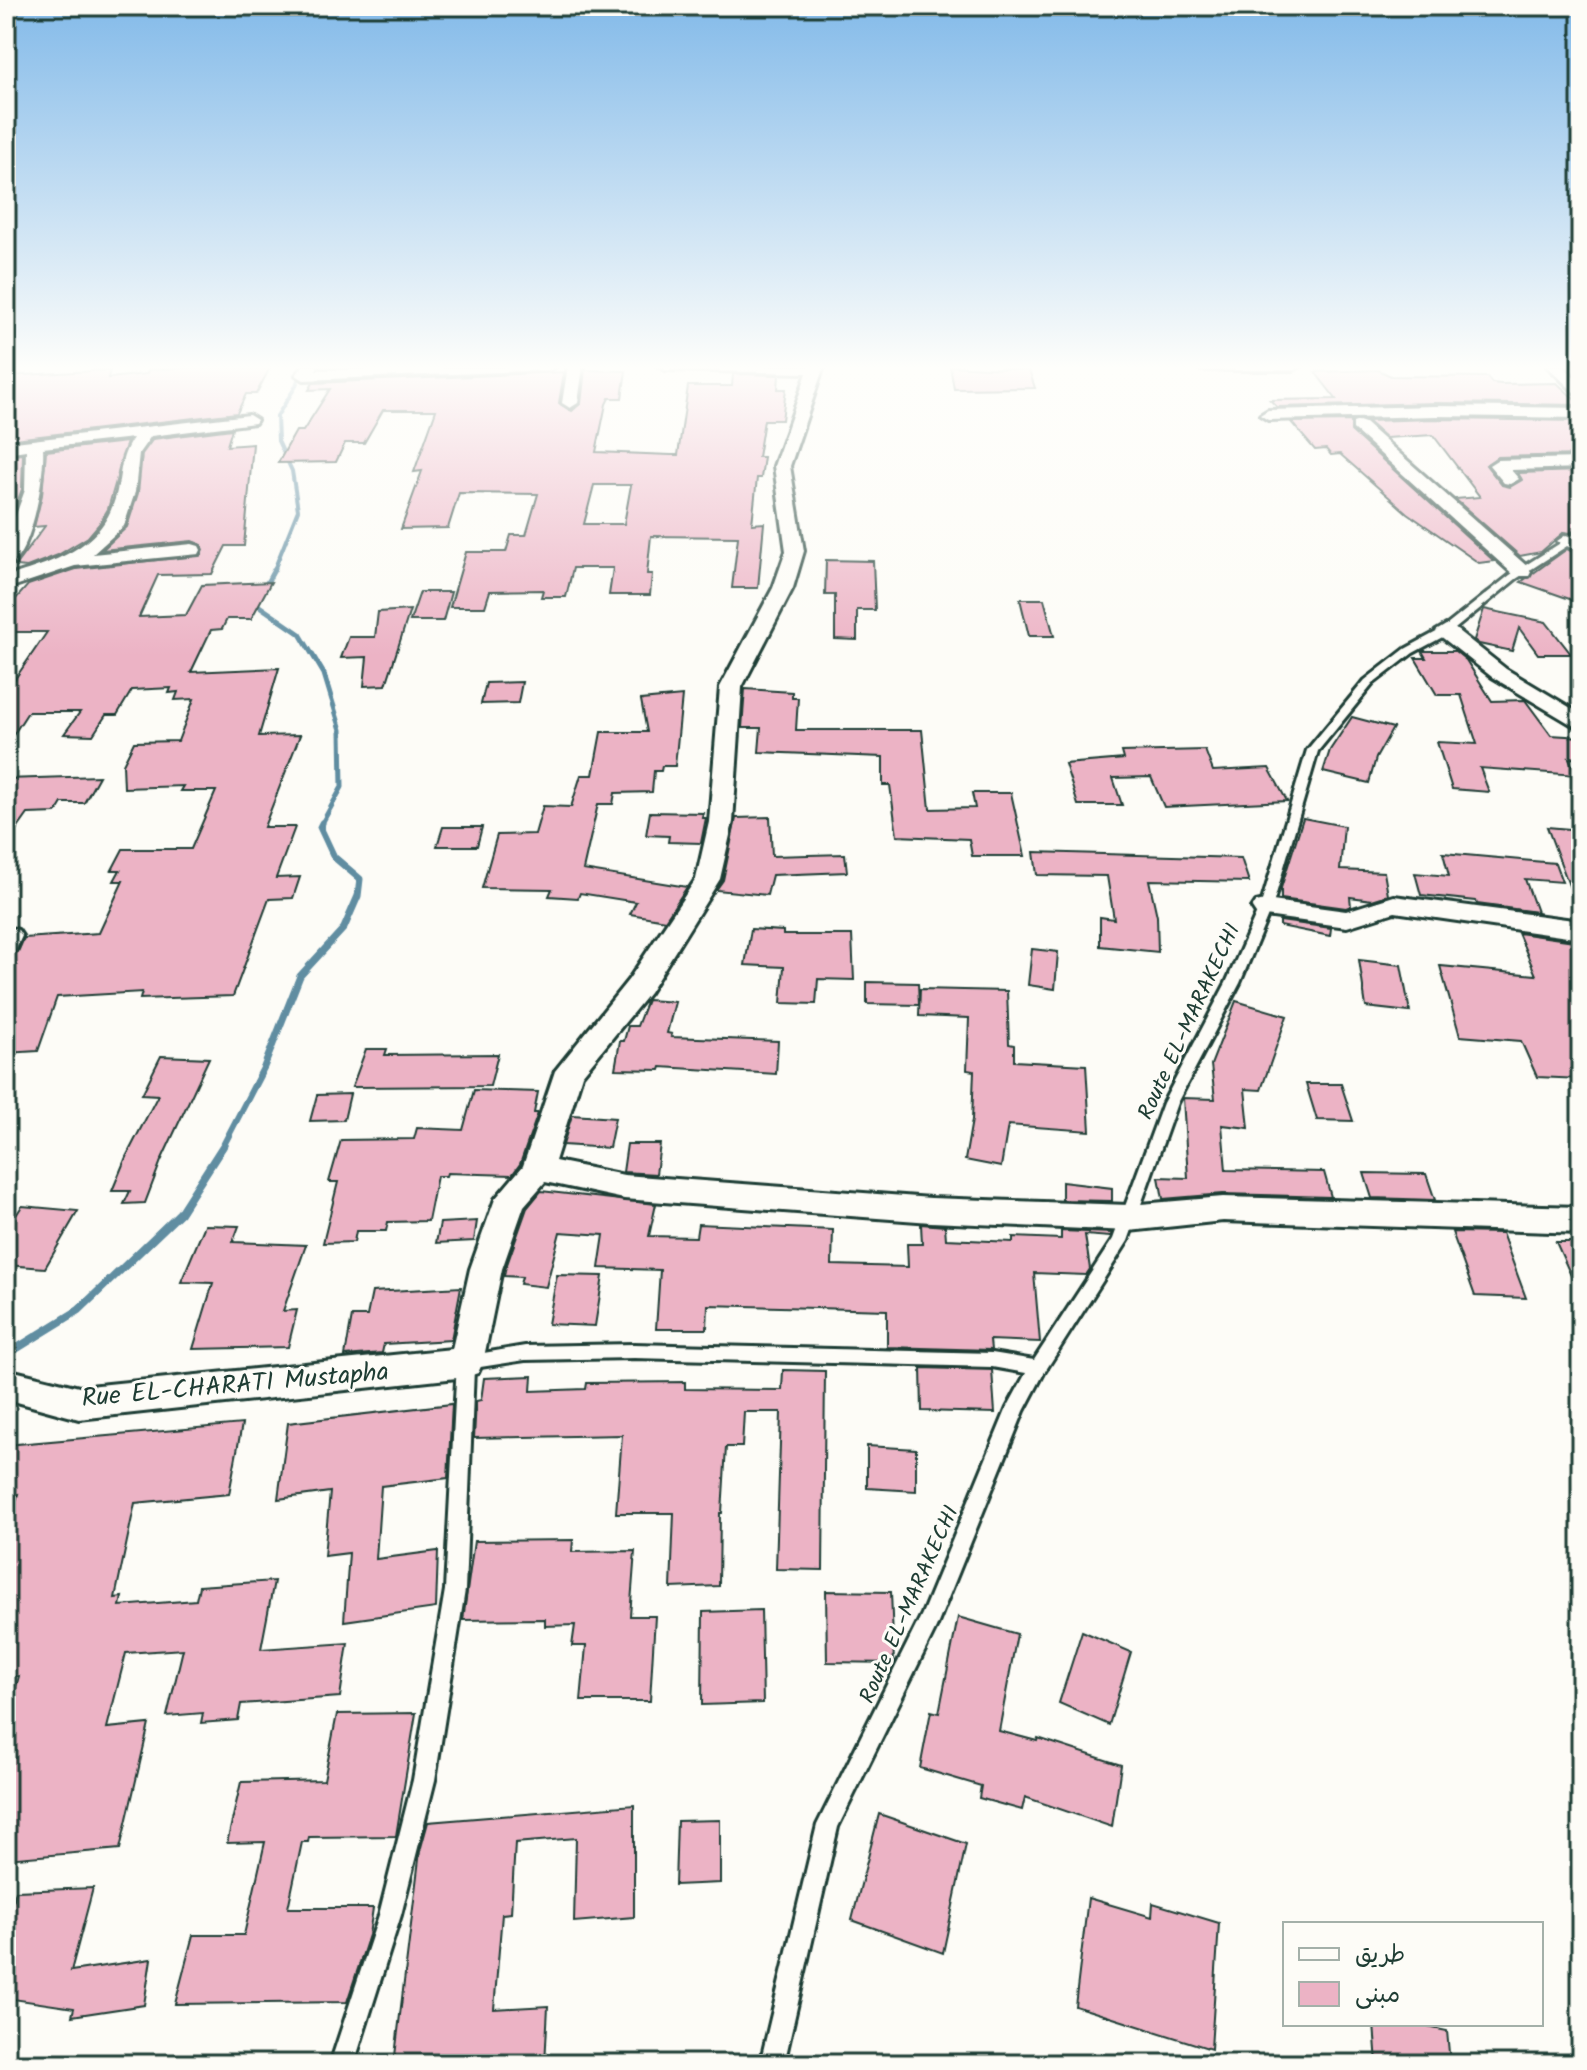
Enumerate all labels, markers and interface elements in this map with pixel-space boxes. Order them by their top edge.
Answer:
street label: Route EL-MARAKECHI [1129,918,1251,1126]
street label: Rue EL-CHARATI Mustapha [80,1352,391,1420]
street label: Route EL-MARAKECHI [851,1501,970,1710]
legend [1283,1922,1543,2026]
text: طريق [1355,1936,1405,1975]
text: مبنى [1355,1976,1400,2015]

